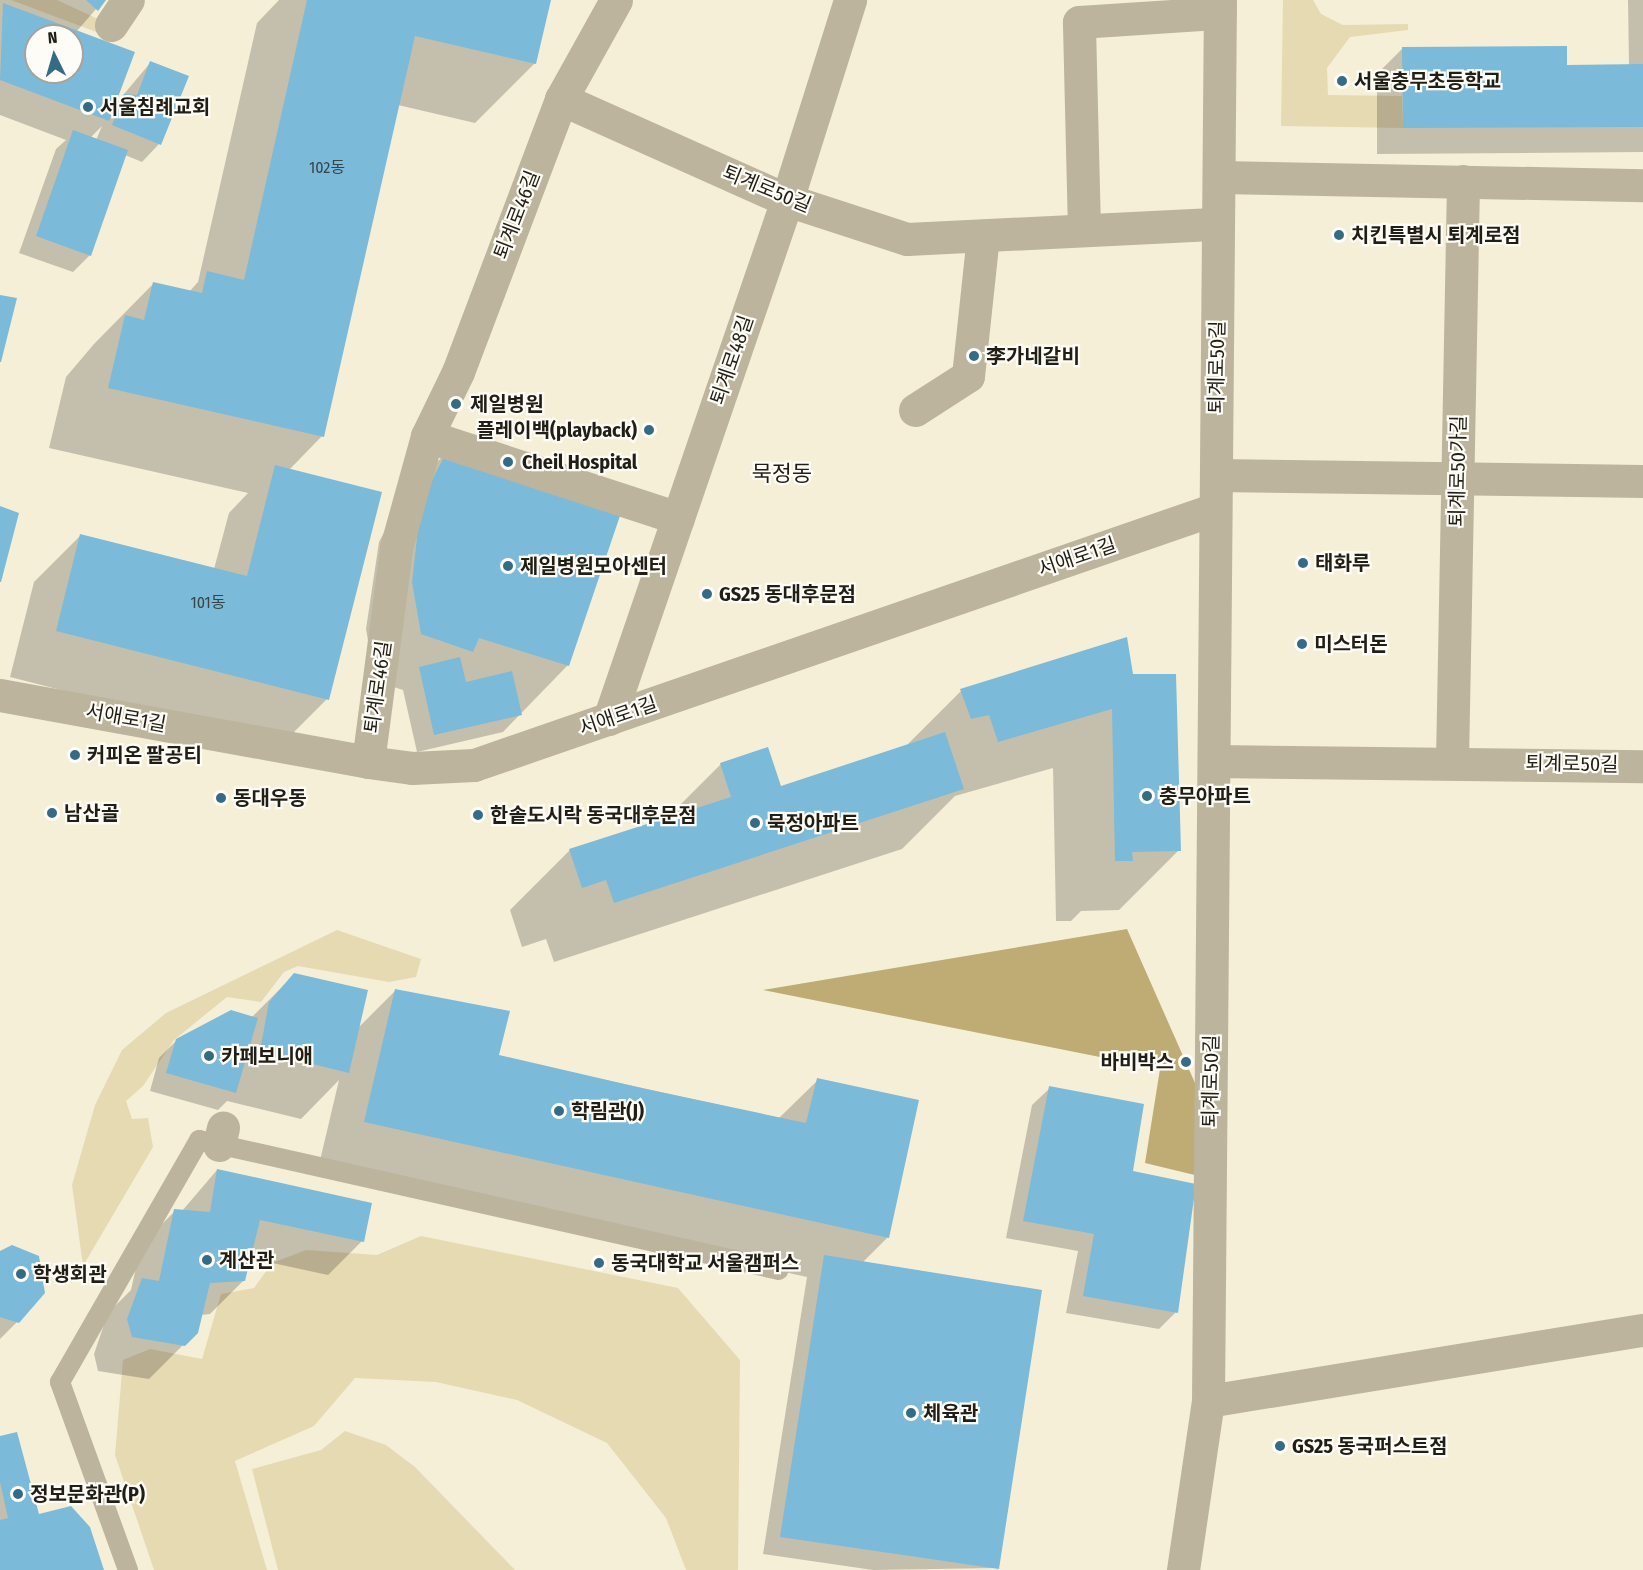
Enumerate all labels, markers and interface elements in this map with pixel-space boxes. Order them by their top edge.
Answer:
north arrow [24,24,84,84]
text: N [47,28,58,47]
place label: 서울충무초등학교 [1354,69,1501,93]
marker: 서울충무초등학교 [1335,74,1349,88]
place label: 서울침례교회 [100,95,210,119]
marker: 서울침례교회 [81,100,95,114]
house number: 102동 [309,158,345,178]
street label: 퇴계로50길 [719,160,815,218]
street label: 퇴계로46길 [489,167,545,263]
place label: 치킨특별시 퇴계로점 [1351,223,1521,247]
marker: 치킨특별시 퇴계로점 [1332,228,1346,242]
street label: 퇴계로48길 [705,312,759,408]
street label: 퇴계로50길 [1204,320,1230,414]
place label: 李가네갈비 [986,344,1080,368]
marker: 李가네갈비 [967,349,981,363]
place label: 제일병원 [470,392,544,416]
marker: 제일병원 [447,395,465,413]
street label: 퇴계로50가길 [1445,415,1471,527]
place label: 플레이백(playback) [476,418,637,442]
marker: 플레이백(playback) [642,423,656,437]
place label: Cheil Hospital [522,450,637,474]
marker: Cheil Hospital [499,453,517,471]
district label: 묵정동 [752,461,812,487]
street label: 서애로1길 [1035,532,1119,582]
place label: 태화루 [1315,551,1370,575]
place label: 제일병원모아센터 [520,554,667,578]
marker: 태화루 [1296,556,1310,570]
marker: 제일병원모아센터 [501,559,515,573]
place label: GS25 동대후문점 [719,582,856,606]
marker: GS25 동대후문점 [700,587,714,601]
house number: 101동 [190,593,226,613]
place label: 미스터돈 [1314,632,1388,656]
marker: 미스터돈 [1295,637,1309,651]
street label: 퇴계로46길 [360,639,396,735]
street label: 서애로1길 [576,691,660,741]
street label: 서애로1길 [84,699,168,737]
place label: 커피온 팔공티 [87,743,202,767]
marker: 커피온 팔공티 [68,748,82,762]
street label: 퇴계로50길 [1525,751,1619,777]
place label: 충무아파트 [1159,784,1251,808]
place label: 동대우동 [233,786,307,810]
marker: 충무아파트 [1140,789,1154,803]
marker: 동대우동 [214,791,228,805]
place label: 남산골 [64,801,119,825]
place label: 한솥도시락 동국대후문점 [490,803,697,827]
marker: 남산골 [45,806,59,820]
marker: 한솥도시락 동국대후문점 [471,808,485,822]
place label: 묵정아파트 [767,811,859,835]
marker: 묵정아파트 [748,816,762,830]
street label: 퇴계로50길 [1198,1034,1224,1128]
place label: 카페보니애 [221,1044,313,1068]
marker: 카페보니애 [202,1049,216,1063]
place label: 바비박스 [1100,1050,1174,1074]
marker: 바비박스 [1179,1055,1193,1069]
place label: 학림관(J) [571,1099,644,1123]
marker: 학림관(J) [552,1104,566,1118]
place label: 계산관 [219,1248,274,1272]
place label: 동국대학교 서울캠퍼스 [611,1251,799,1275]
marker: 계산관 [200,1253,214,1267]
marker: 동국대학교 서울캠퍼스 [592,1256,606,1270]
place label: 학생회관 [33,1262,107,1286]
marker: 학생회관 [14,1267,28,1281]
place label: 체육관 [923,1401,978,1425]
marker: 체육관 [904,1406,918,1420]
place label: GS25 동국퍼스트점 [1292,1434,1448,1458]
marker: GS25 동국퍼스트점 [1273,1439,1287,1453]
place label: 정보문화관(P) [30,1482,145,1506]
marker: 정보문화관(P) [11,1487,25,1501]

